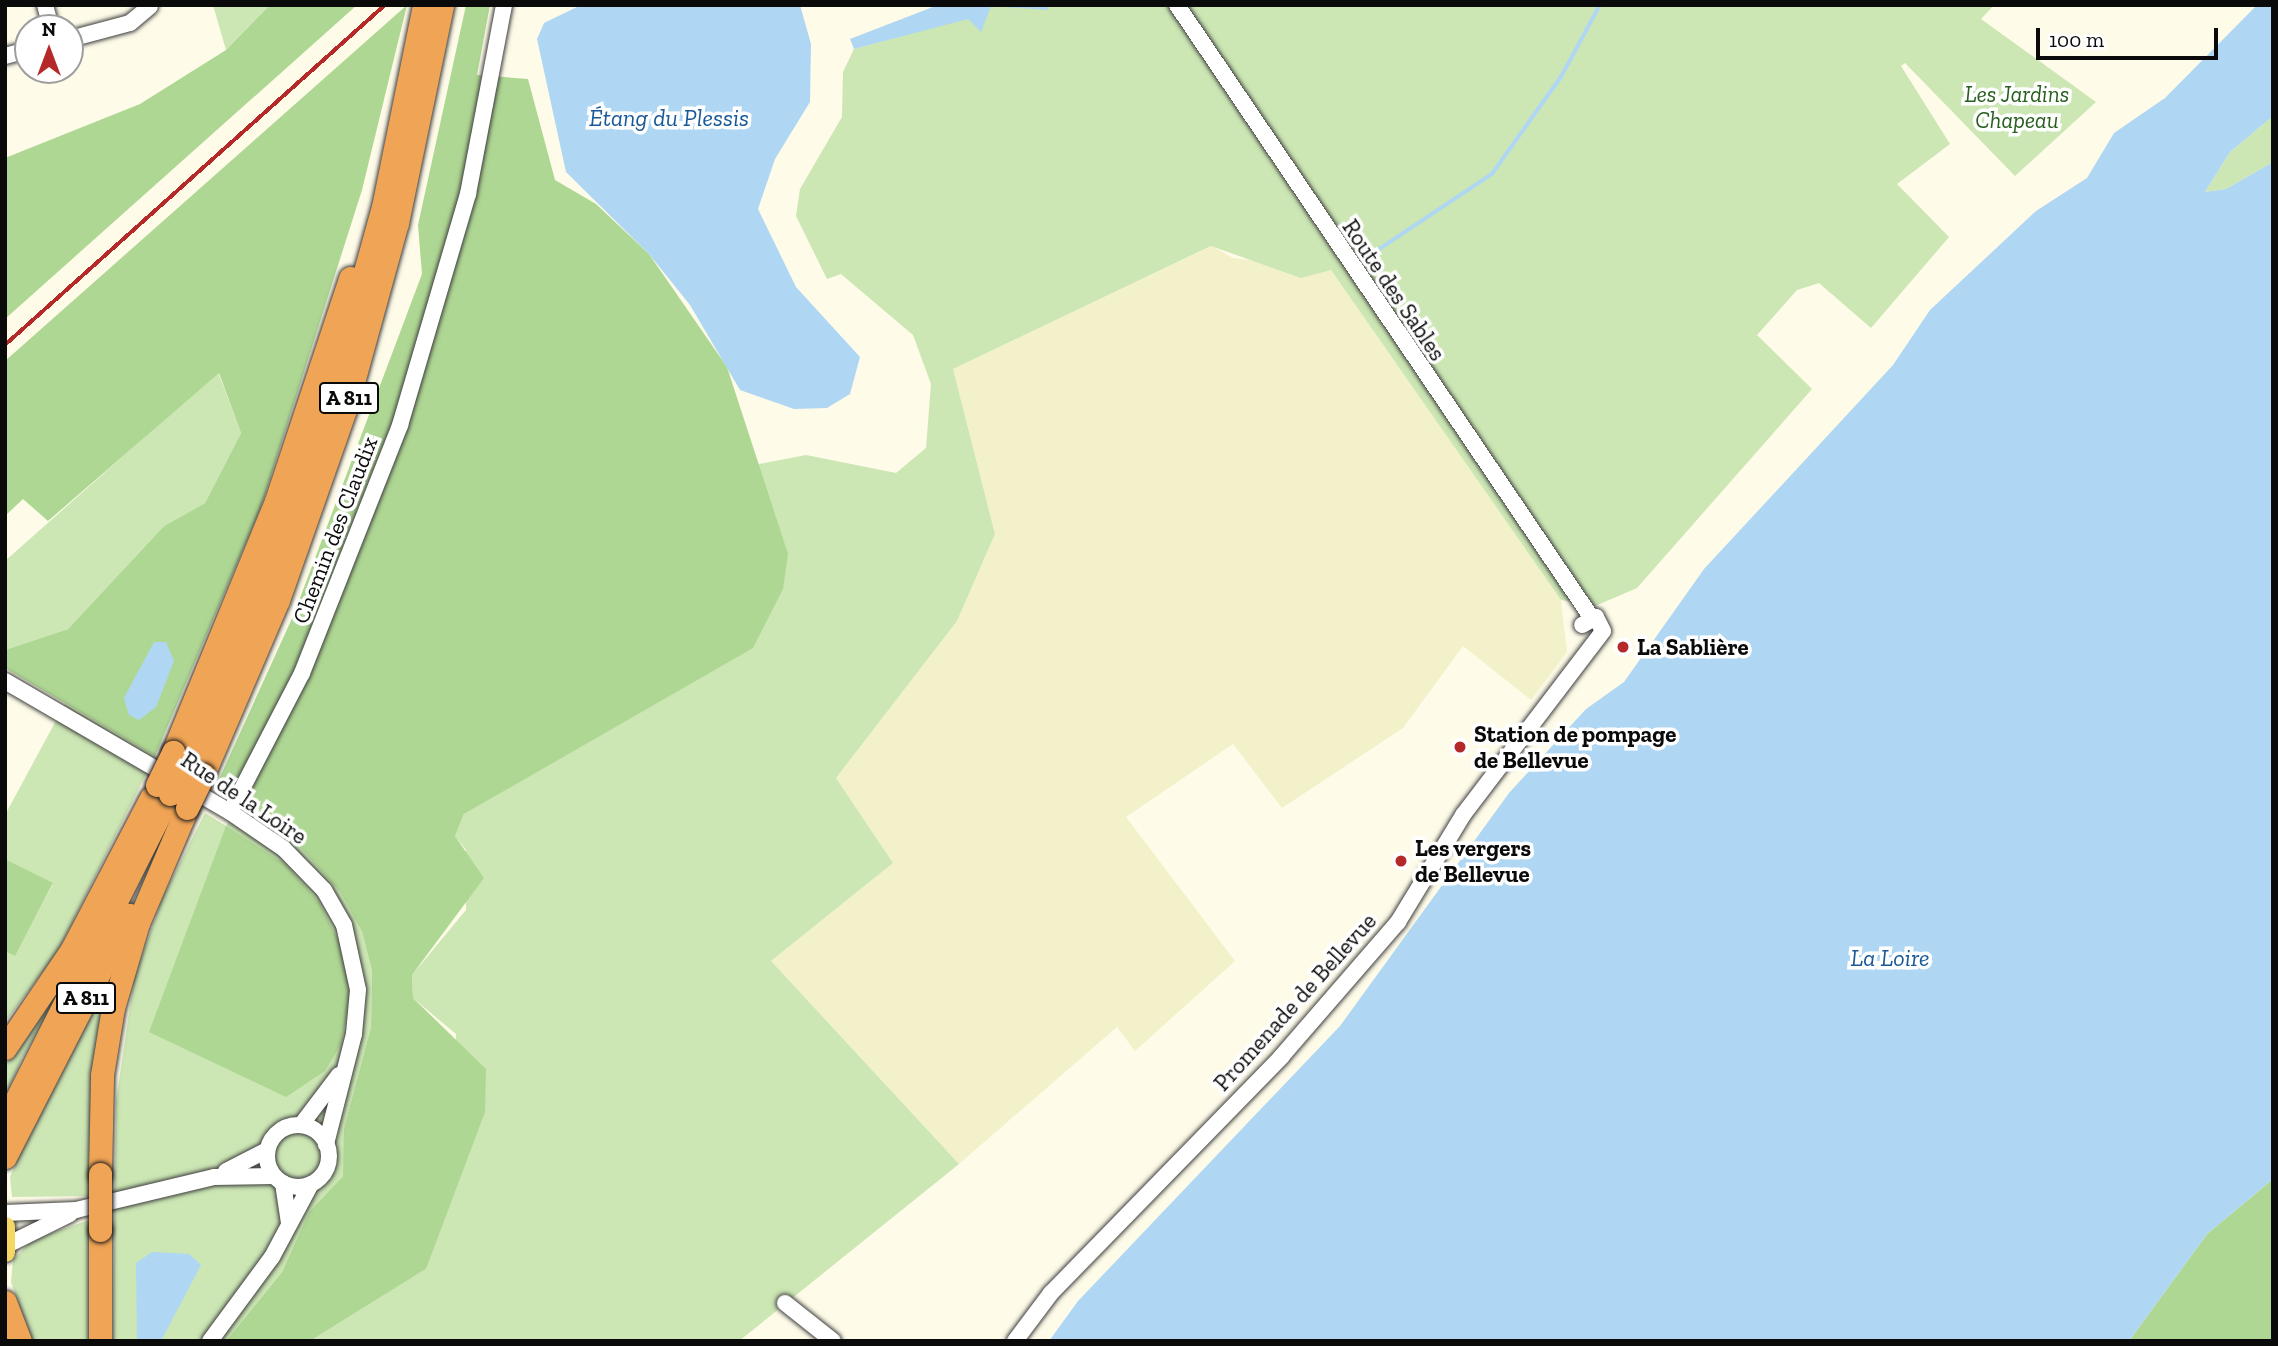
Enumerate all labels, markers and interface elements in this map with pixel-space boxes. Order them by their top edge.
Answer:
north arrow [14,14,84,84]
scale bar [2040,14,2222,58]
text: N [42,18,56,41]
text: 100 m [2049,27,2104,52]
park label: Les Jardins Chapeau [1964,80,2070,134]
water label: Étang du Plessis [589,104,749,132]
street label: Route des Sables [1337,214,1451,366]
road number: A 811 [318,380,380,416]
street label: Chemin des Claudix [287,433,383,627]
place label: La Sablière [1637,633,1749,661]
marker: La Sablière [1615,639,1631,655]
place label: Station de pompage de Bellevue [1474,720,1676,774]
marker: Station de pompage de Bellevue [1452,739,1468,755]
street label: Rue de la Loire [176,746,312,850]
place label: Les vergers de Bellevue [1415,834,1532,888]
marker: Les vergers de Bellevue [1393,853,1409,869]
street label: Promenade de Bellevue [1208,907,1382,1097]
water label: La Loire [1850,944,1930,972]
road number: A 811 [55,981,118,1016]

